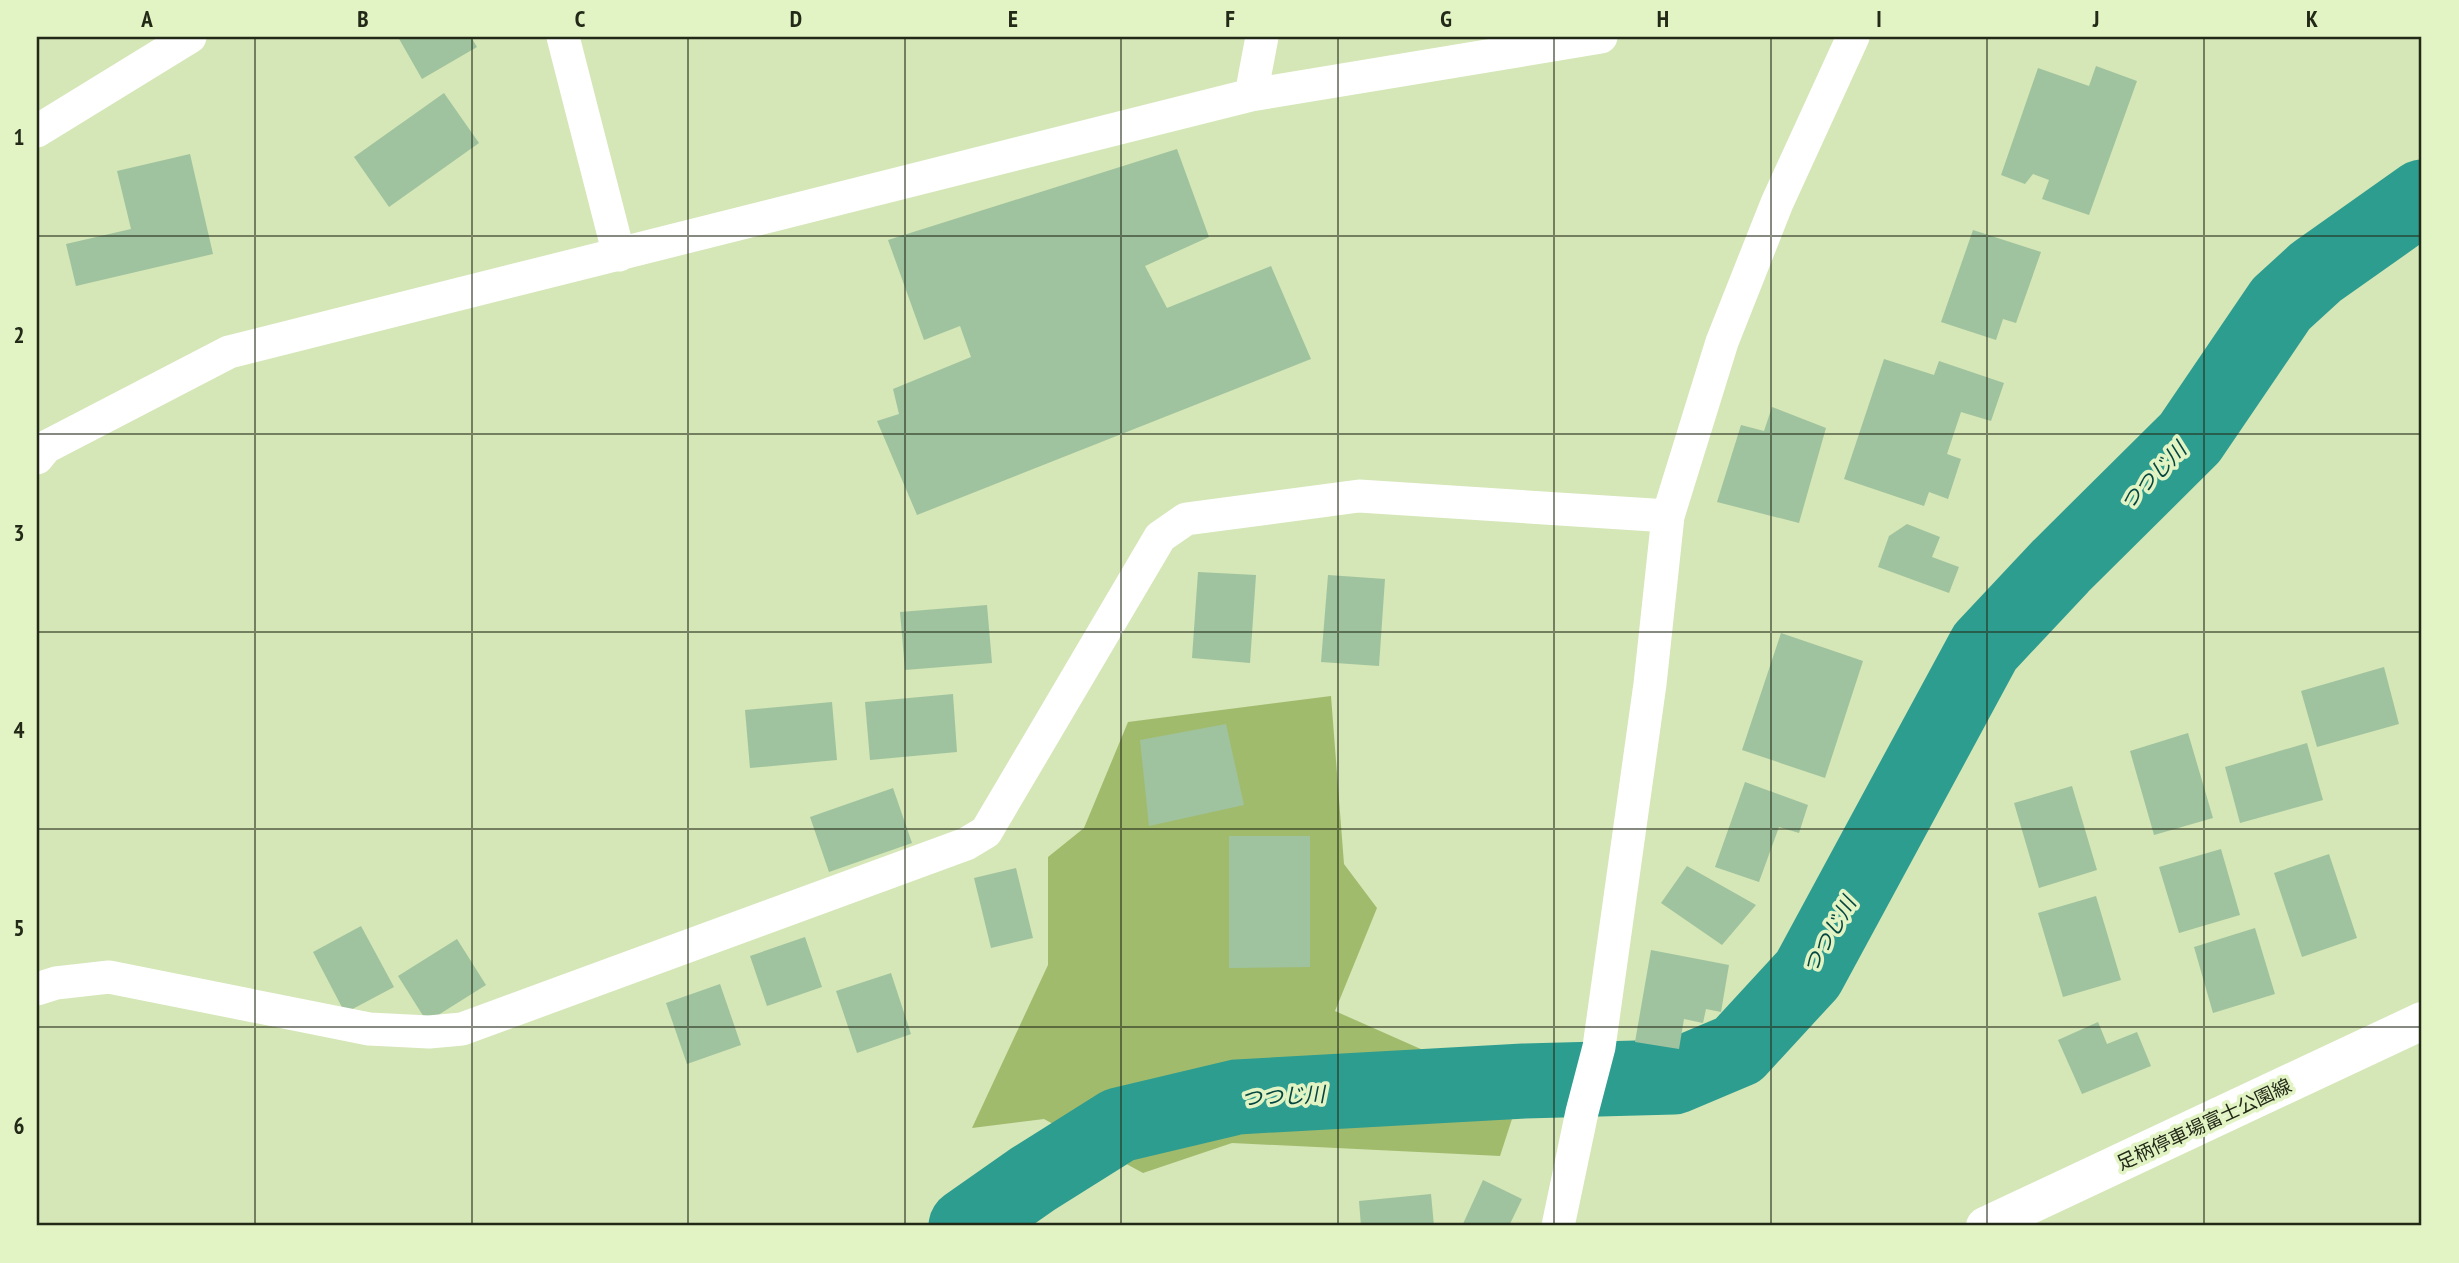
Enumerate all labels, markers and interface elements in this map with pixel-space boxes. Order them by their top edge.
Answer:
text: A [140,4,153,33]
text: B [357,4,369,33]
text: C [575,4,586,33]
text: D [790,4,802,33]
text: E [1008,4,1018,33]
text: F [1225,4,1235,33]
text: G [1440,4,1452,33]
text: H [1657,4,1669,33]
text: I [1876,4,1882,33]
text: J [2092,4,2099,33]
text: K [2306,4,2318,33]
text: 1 [14,122,25,151]
text: 2 [14,320,25,349]
water label: つつじ川 [2114,435,2193,516]
text: 3 [14,518,25,547]
text: 4 [14,715,25,744]
water label: つつじ川 [1796,890,1863,978]
text: 5 [14,913,25,942]
street label: 足柄停車場富士公園線 [2113,1073,2295,1175]
water label: つつじ川 [1240,1080,1328,1112]
text: 6 [14,1111,25,1140]

